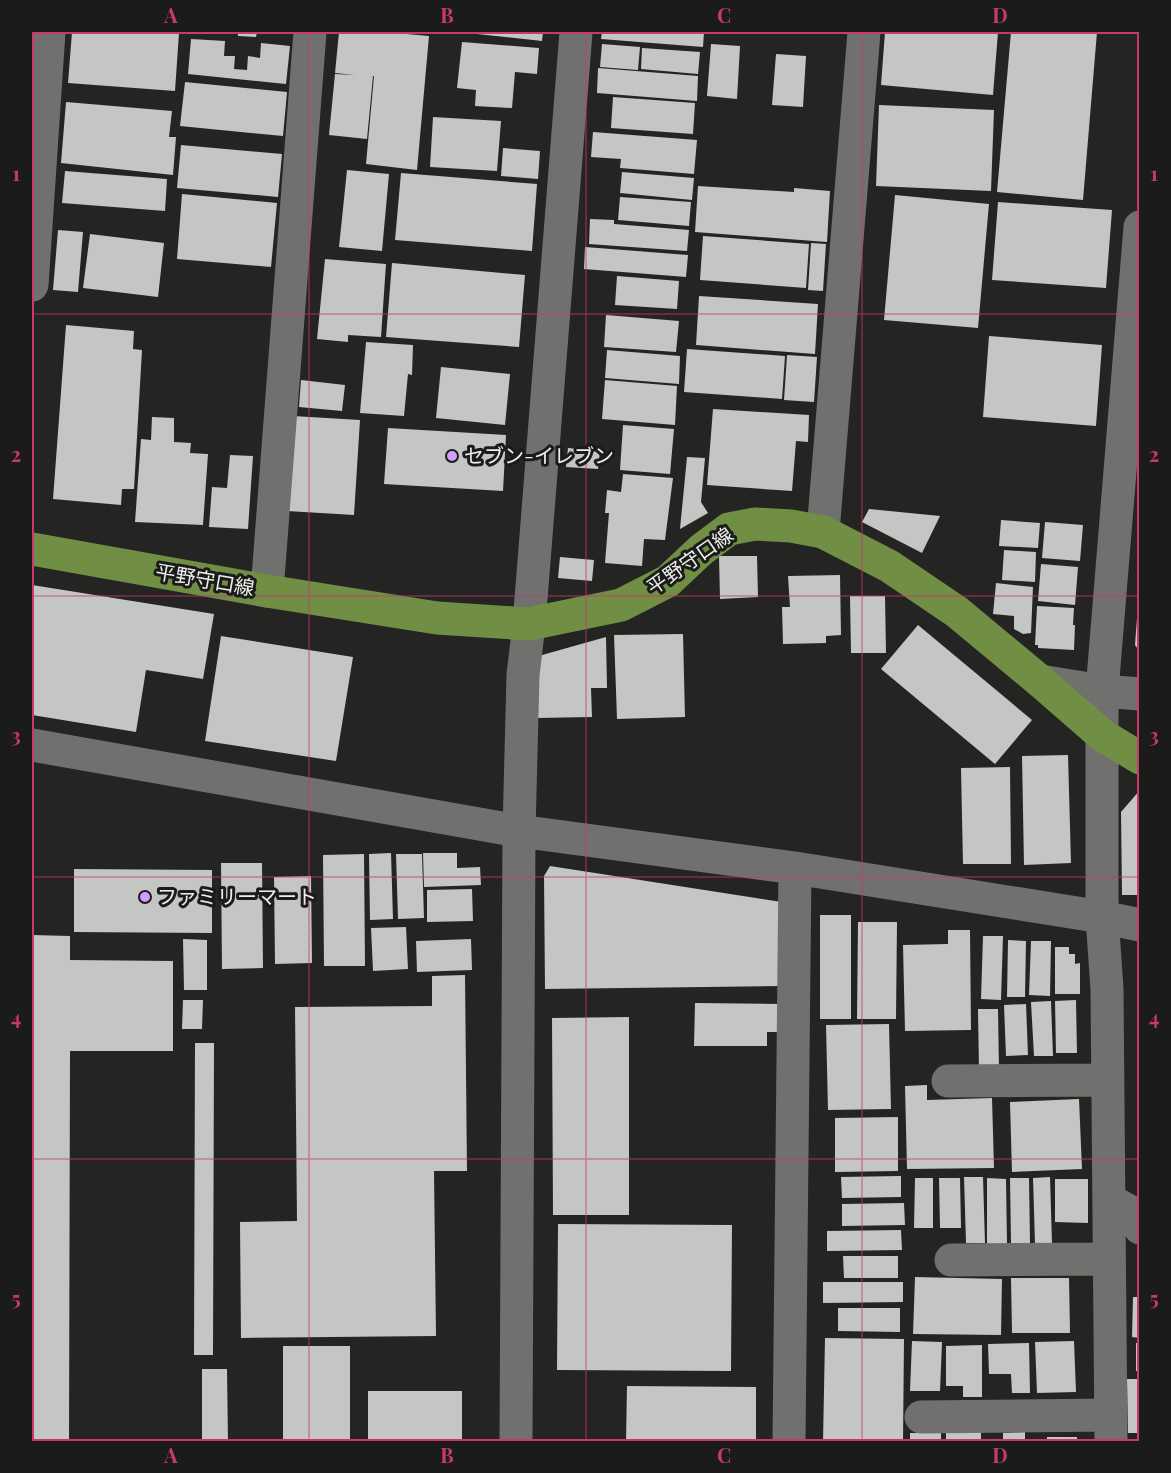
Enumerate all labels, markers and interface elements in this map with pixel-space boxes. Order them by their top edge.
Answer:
text: A [163,1,178,28]
text: B [440,1,454,28]
text: C [717,1,731,28]
text: D [992,1,1008,28]
text: 1 [12,159,20,186]
text: 1 [1150,159,1158,186]
text: 2 [11,440,21,467]
text: 2 [1149,440,1159,467]
place label: セブン-イレブン [464,441,614,468]
marker: セブン-イレブン [445,449,459,463]
street label: 平野守口線 [640,520,738,600]
street label: 平野守口線 [154,557,257,601]
text: 3 [11,721,21,748]
text: 3 [1149,721,1159,748]
place label: ファミリーマート [157,882,317,909]
marker: ファミリーマート [138,890,152,904]
text: 4 [11,1003,21,1030]
text: 4 [1149,1003,1159,1030]
text: 5 [11,1284,21,1311]
text: 5 [1149,1284,1159,1311]
text: A [163,1441,178,1468]
text: B [440,1441,454,1468]
text: C [717,1441,731,1468]
text: D [992,1441,1008,1468]

